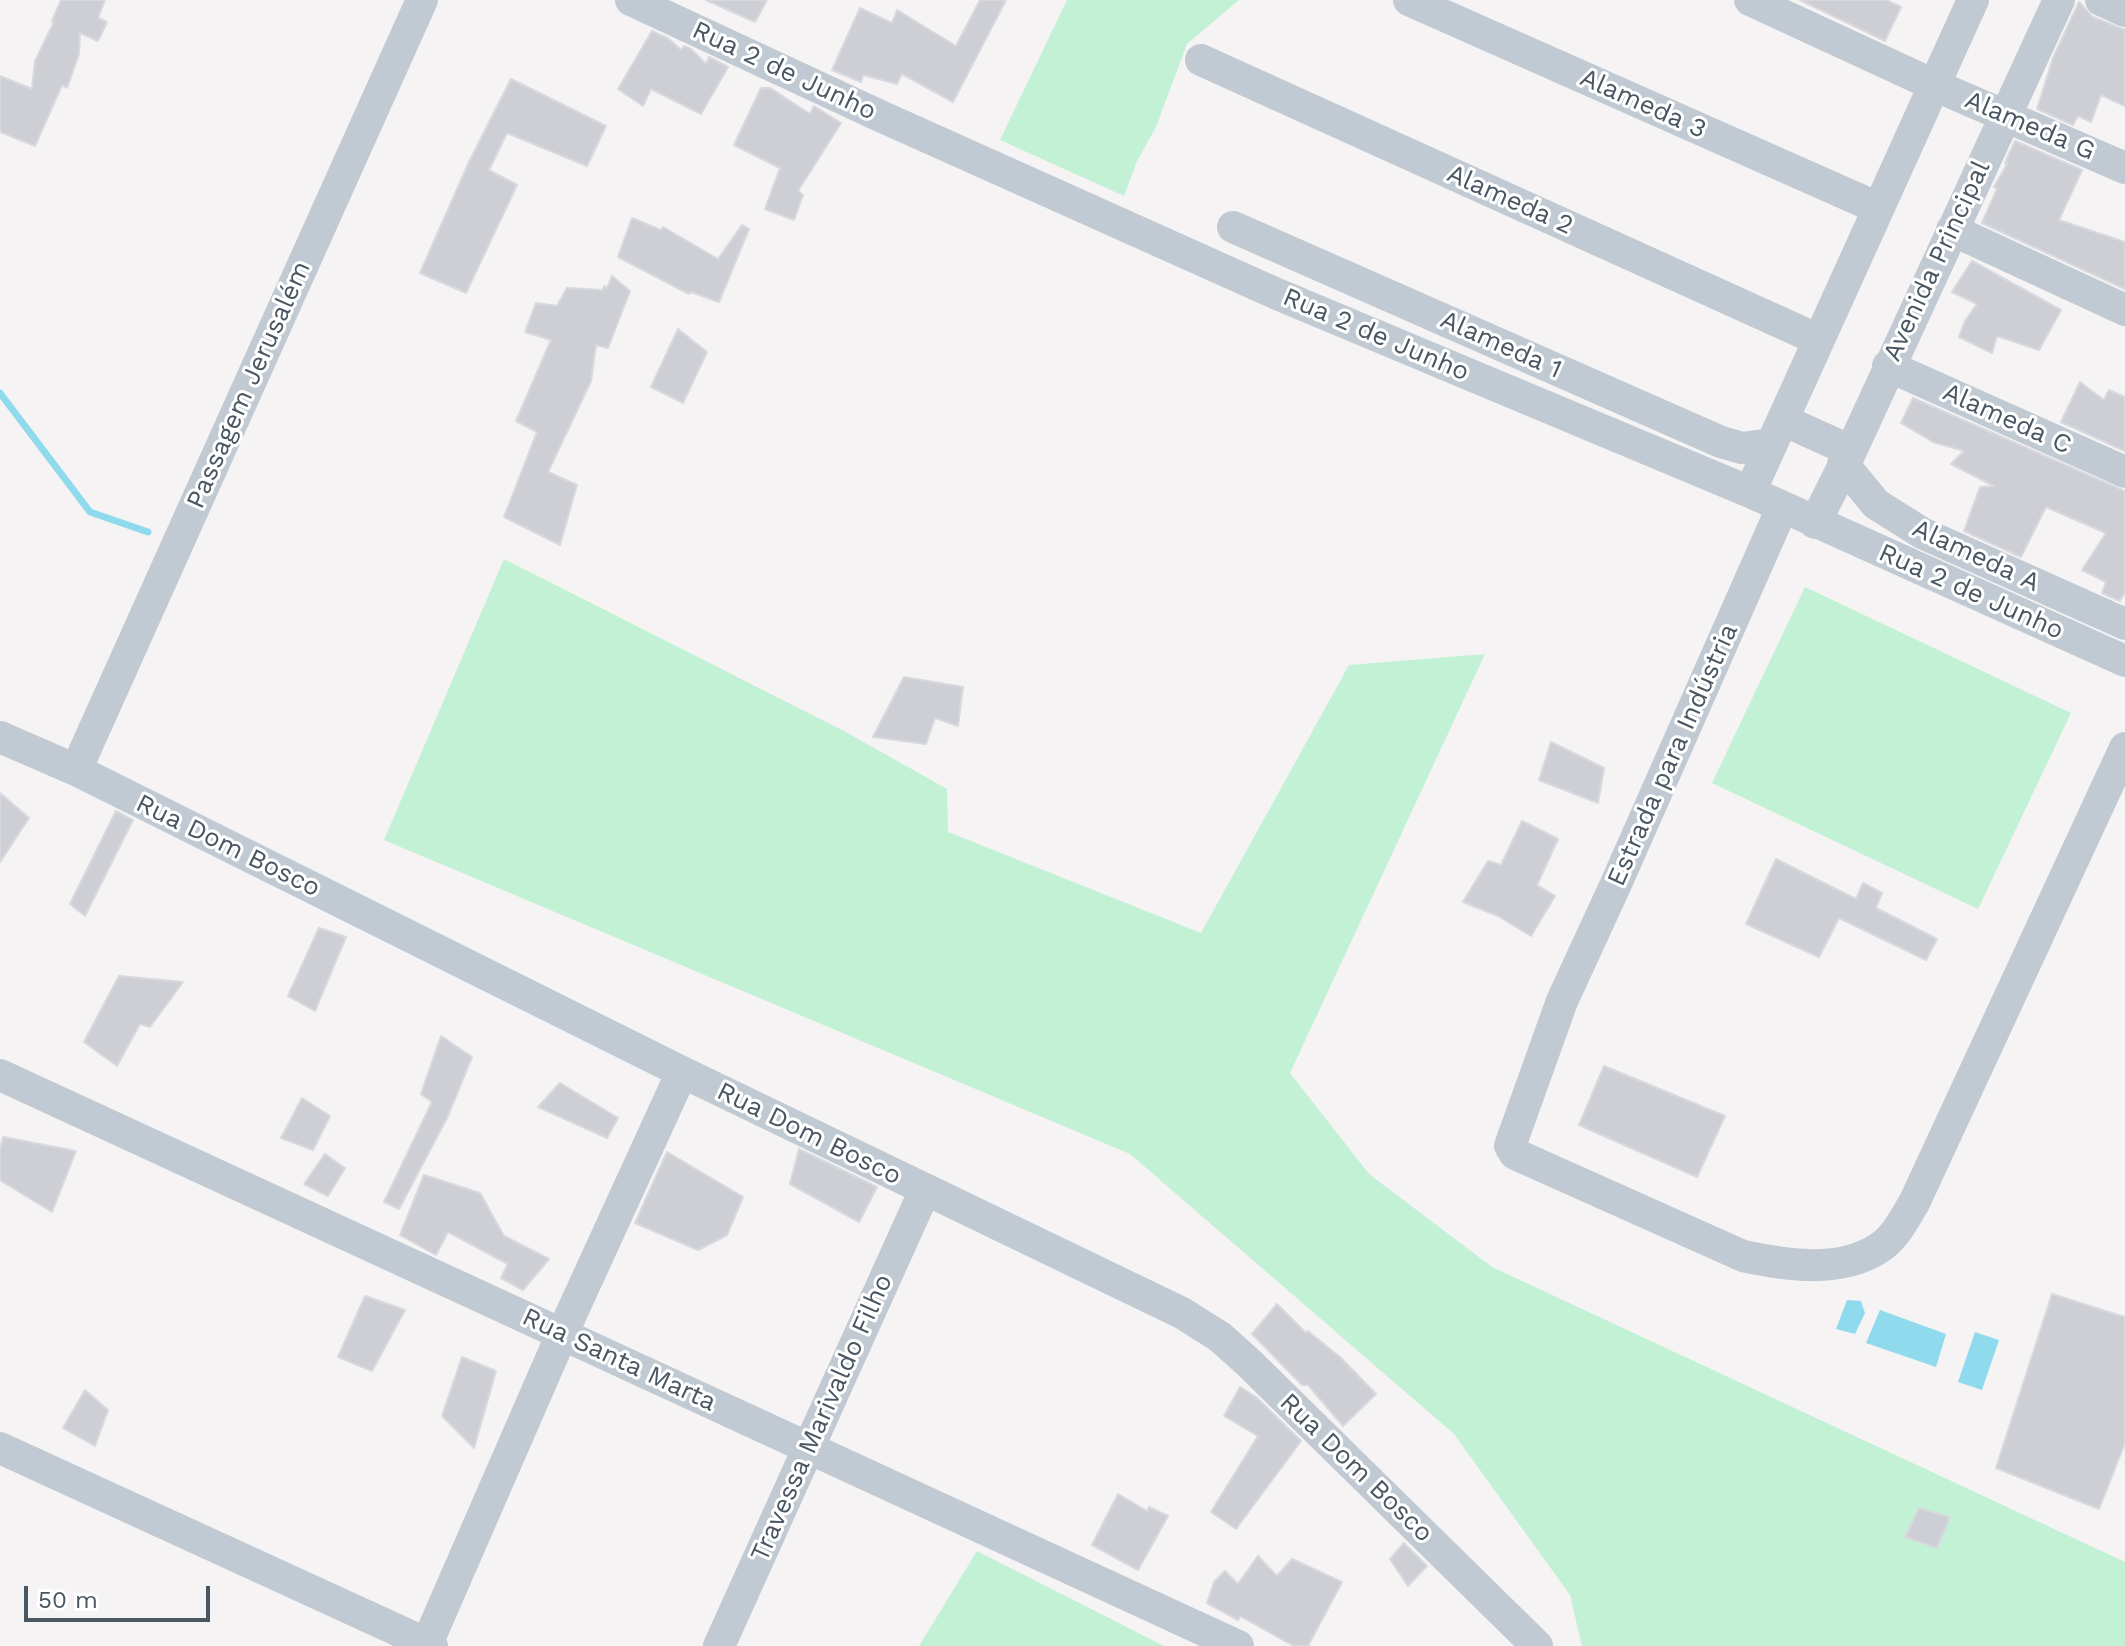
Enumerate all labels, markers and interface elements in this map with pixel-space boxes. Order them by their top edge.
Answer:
street label: Rua 2 de Junho [687,15,881,127]
street label: Alameda 3 [1575,62,1711,146]
street label: Alameda G [1960,85,2100,167]
street label: Avenida Principal [1877,156,1997,366]
street label: Alameda 2 [1442,158,1578,242]
street label: Passagem Jerusalém [180,256,318,514]
street label: Rua 2 de Junho [1278,282,1474,388]
street label: Alameda 1 [1435,304,1567,386]
street label: Alameda C [1938,377,2076,461]
street label: Alameda A [1907,513,2045,599]
street label: Rua 2 de Junho [1874,537,2068,647]
street label: Estrada para Indústria [1601,619,1745,891]
street label: Rua Dom Bosco [131,788,325,904]
street label: Rua Dom Bosco [712,1076,906,1192]
street label: Travessa Marivaldo Filho [744,1269,900,1567]
street label: Rua Santa Marta [517,1301,721,1419]
street label: Rua Dom Bosco [1273,1387,1439,1549]
scale bar [28,1570,214,1620]
text: 50 m [38,1586,98,1614]

